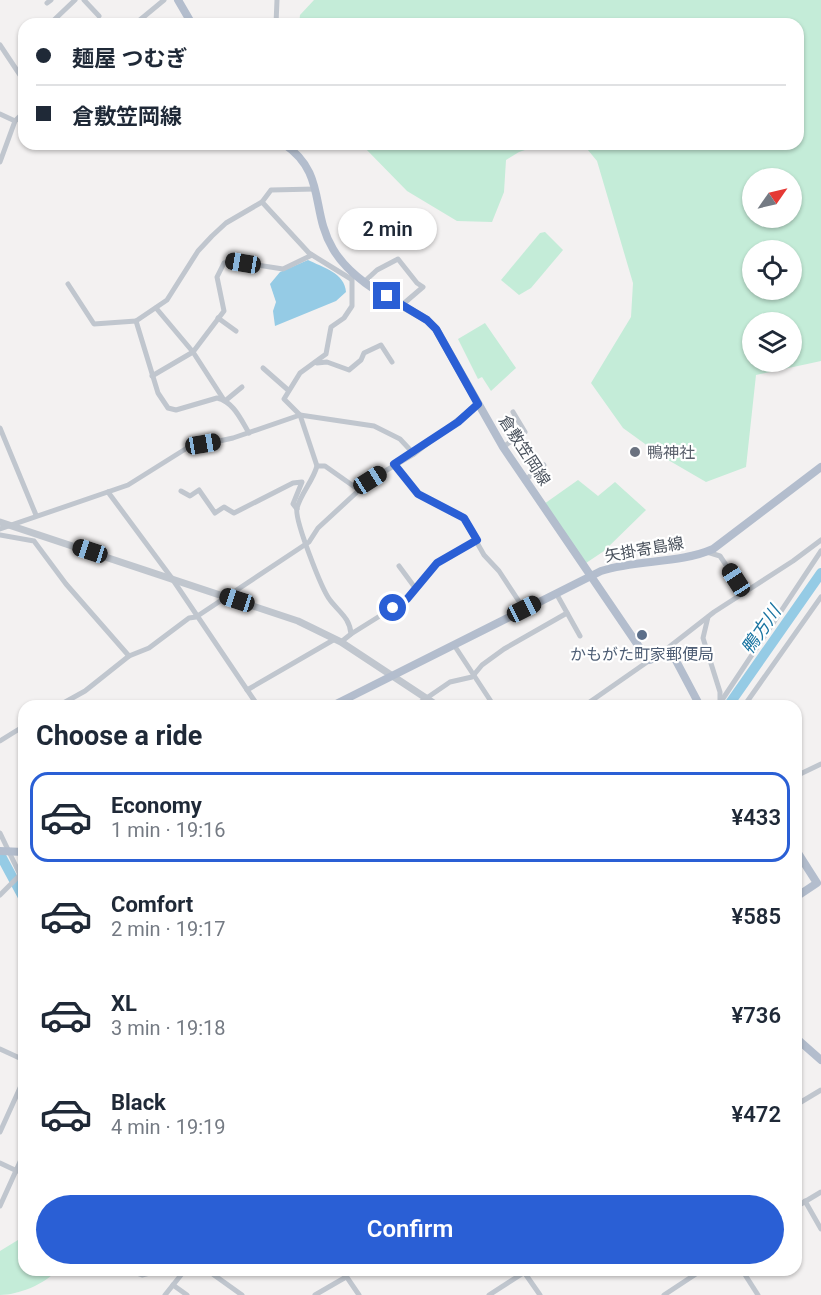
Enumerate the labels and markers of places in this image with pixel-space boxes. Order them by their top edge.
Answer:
place label: 鴨神社 [647,443,695,462]
marker: 鴨神社 [628,445,642,459]
marker: かもがた町家郵便局 [635,628,649,642]
place label: かもがた町家郵便局 [570,645,714,664]

